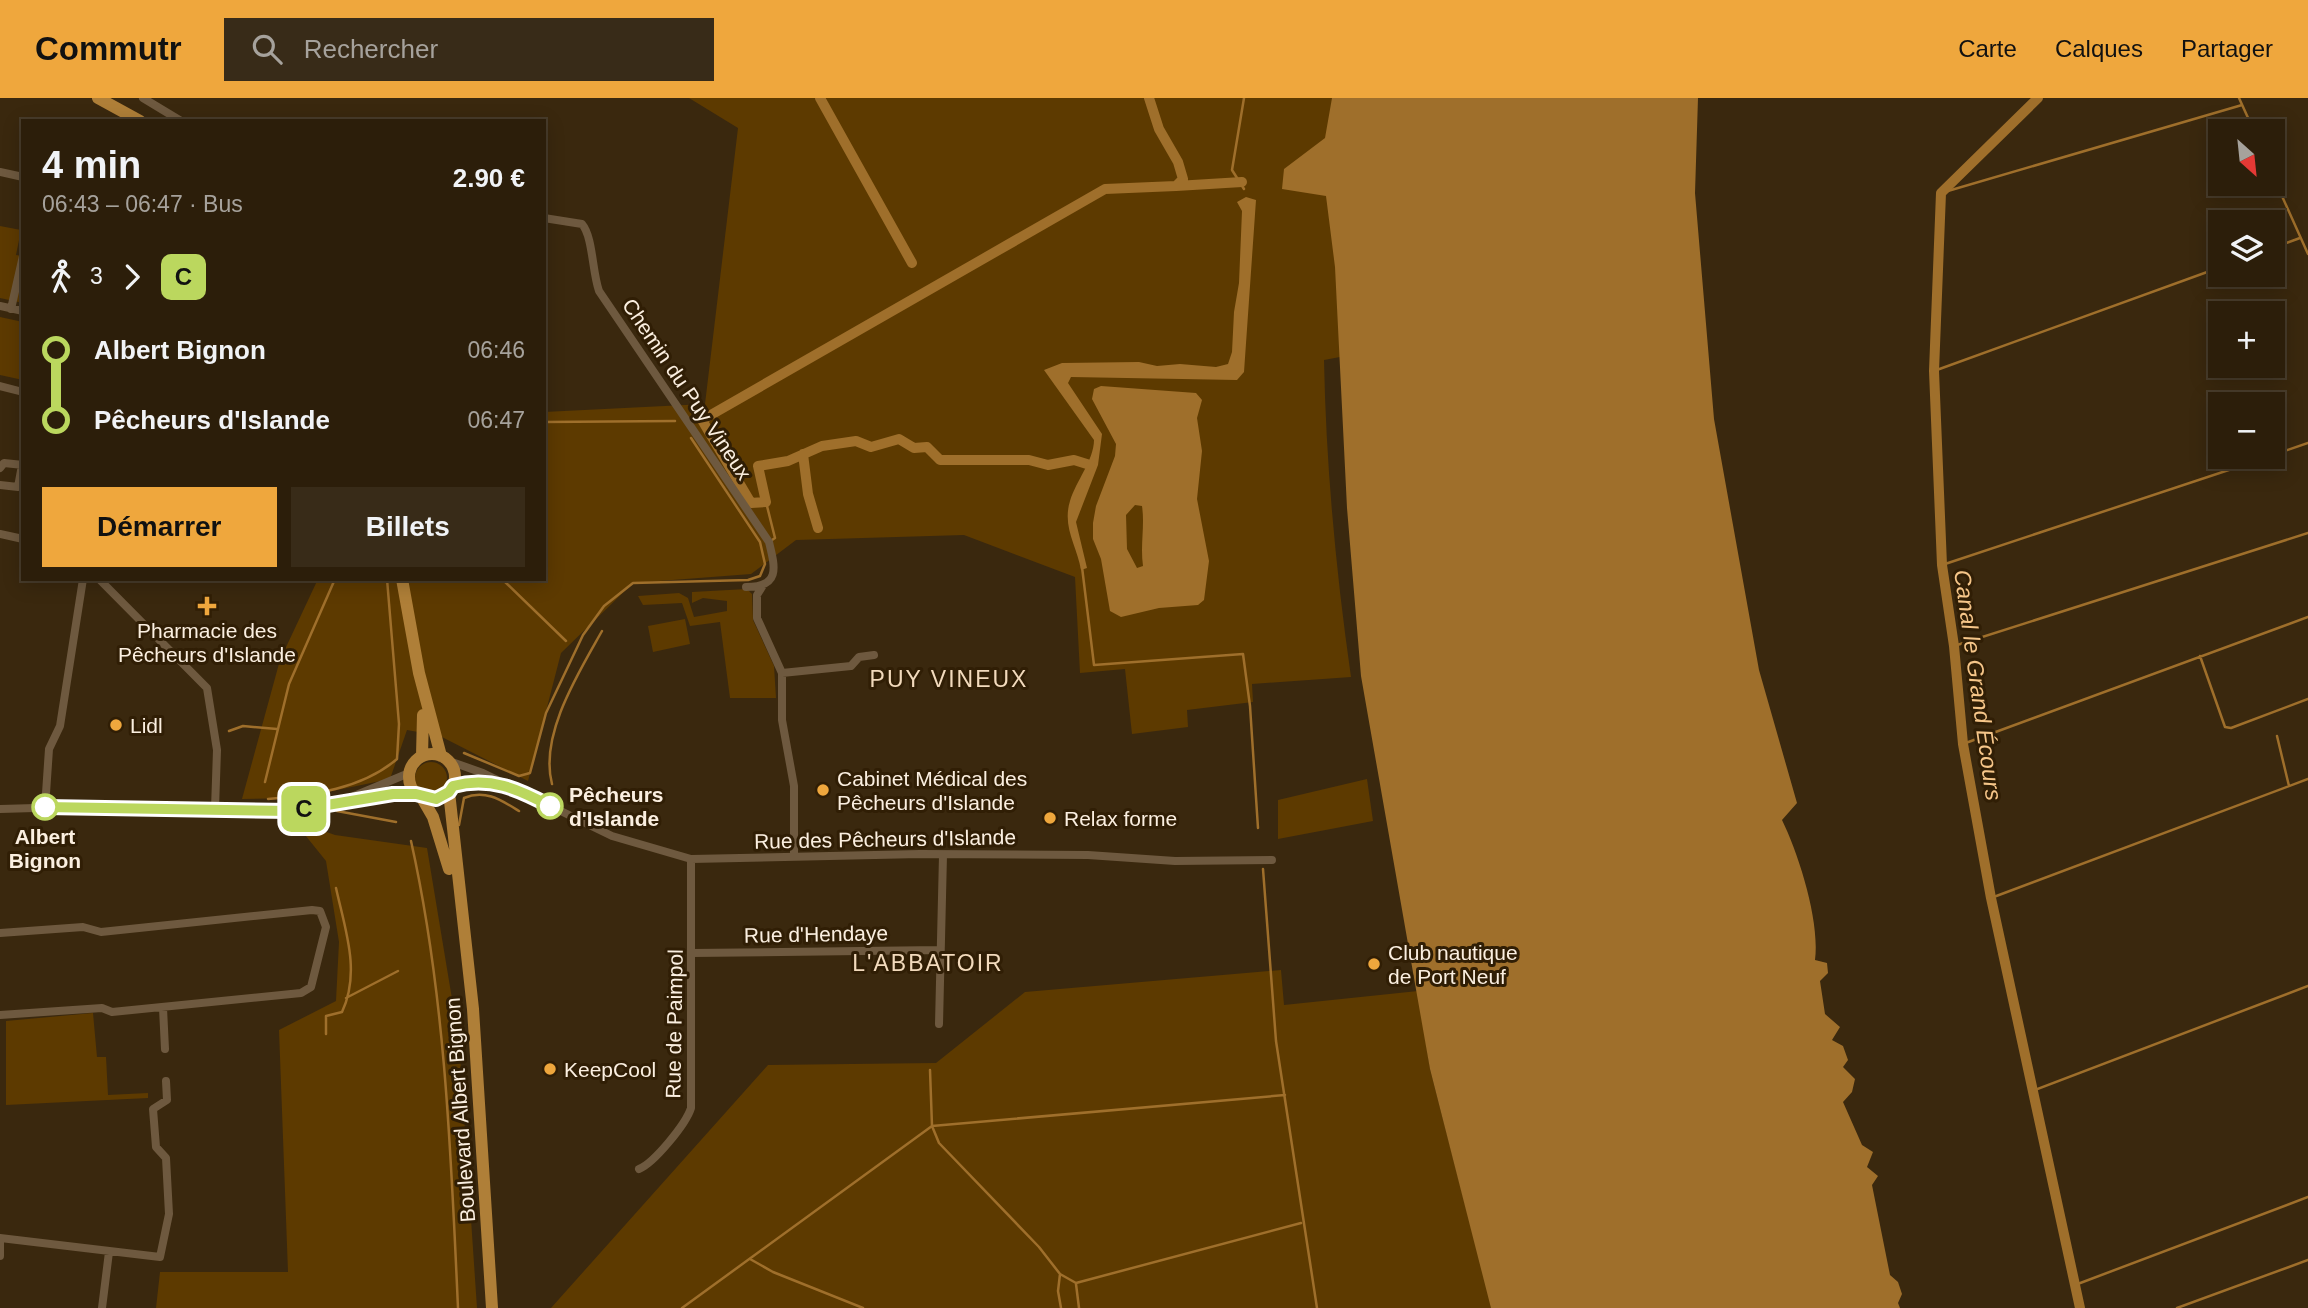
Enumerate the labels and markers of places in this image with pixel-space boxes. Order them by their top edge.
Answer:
marker: Pharmacie des Pêcheurs d'Islande [199,598,215,614]
place label: Pharmacie des Pêcheurs d'Islande [118,619,296,666]
place label: Lidl [130,714,163,737]
marker: Lidl [108,717,124,733]
place label: Cabinet Médical des Pêcheurs d'Islande [837,767,1027,814]
marker: Cabinet Médical des Pêcheurs d'Islande [815,782,831,798]
place label: Pêcheurs d'Islande [569,783,664,830]
marker: Pêcheurs d'Islande [537,793,563,819]
marker: Albert Bignon [32,794,58,820]
place label: Relax forme [1064,807,1177,830]
marker: Relax forme [1042,810,1058,826]
place label: Albert Bignon [9,825,81,872]
place label: Club nautique de Port Neuf [1388,941,1518,988]
marker: Club nautique de Port Neuf [1366,956,1382,972]
place label: KeepCool [564,1058,656,1081]
marker: KeepCool [542,1061,558,1077]

